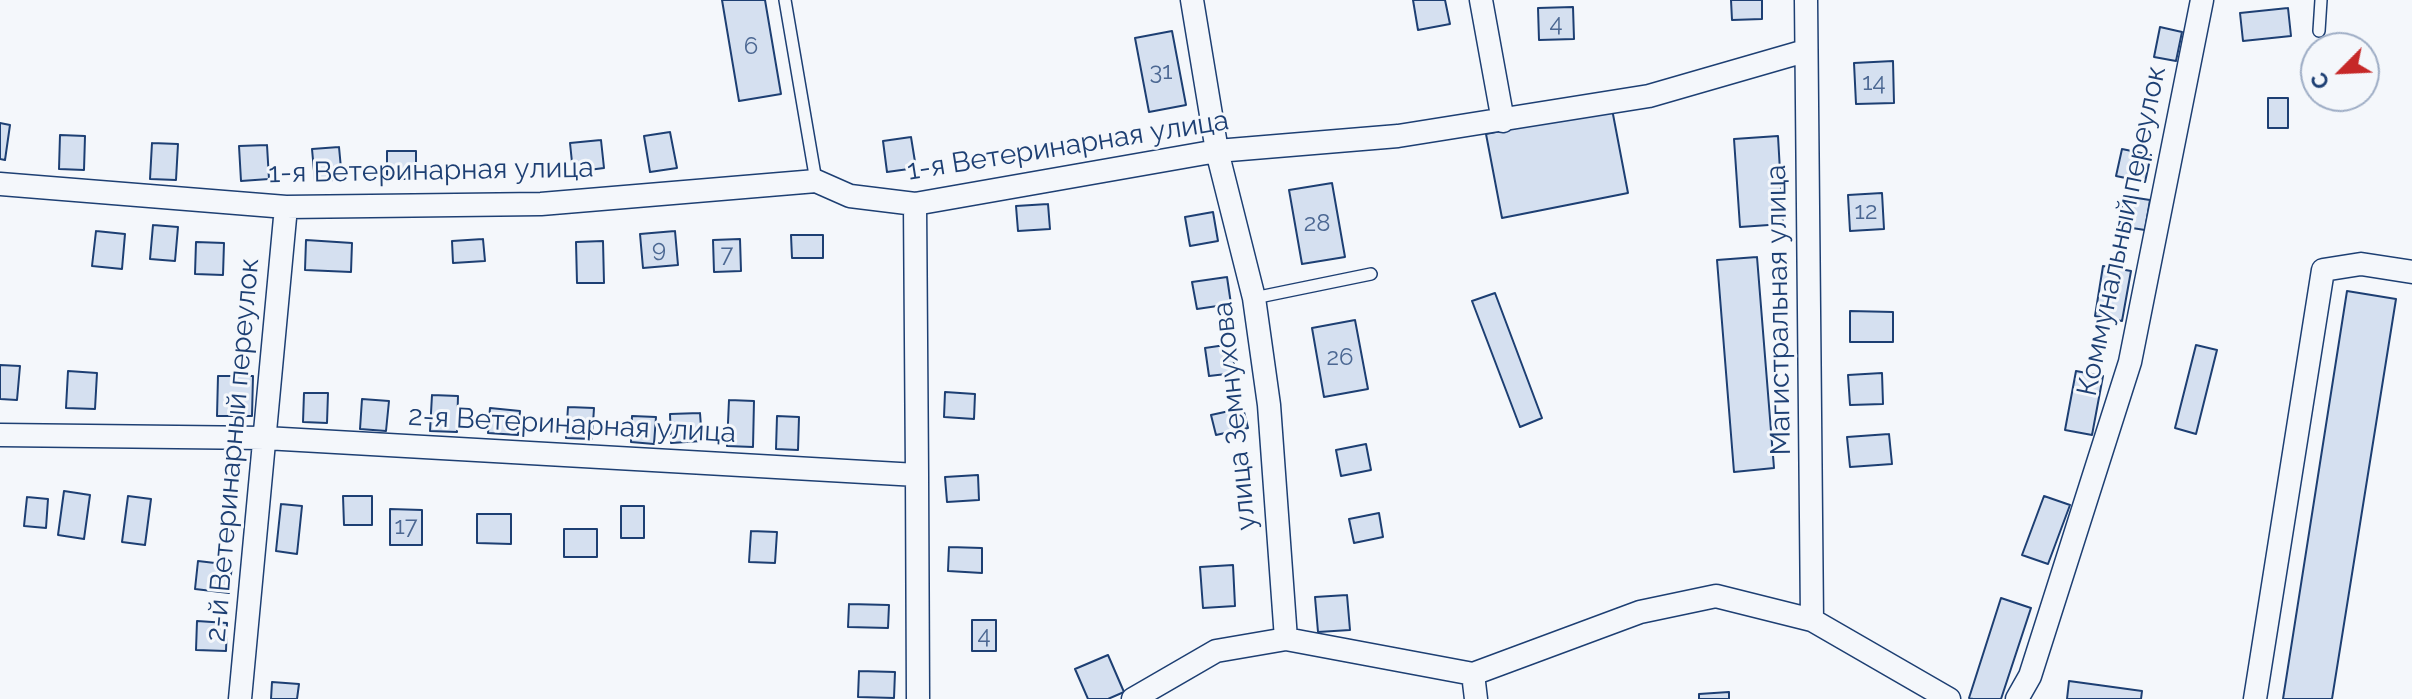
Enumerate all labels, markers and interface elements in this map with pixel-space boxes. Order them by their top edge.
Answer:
house number: 4 [1549,10,1563,38]
north arrow [2300,32,2380,112]
house number: 6 [744,33,758,61]
house number: 31 [1149,58,1173,86]
street label: Коммунальный переулок [2071,63,2173,399]
house number: 14 [1862,69,1886,97]
text: С [2305,69,2335,93]
street label: 1-я Ветеринарная улица [905,104,1231,188]
street label: 1-я Ветеринарная улица [268,151,594,191]
street label: Магистральная улица [1760,164,1798,456]
house number: 12 [1855,198,1877,226]
house number: 28 [1304,210,1330,238]
house number: 9 [652,236,666,264]
house number: 7 [721,241,733,269]
street label: 2-й Ветеринарный переулок [199,257,267,643]
street label: улица Земнухова [1206,300,1264,532]
house number: 26 [1327,344,1353,372]
street label: 2-я Ветеринарная улица [407,400,737,450]
house number: 17 [395,513,417,541]
house number: 4 [977,622,991,650]

